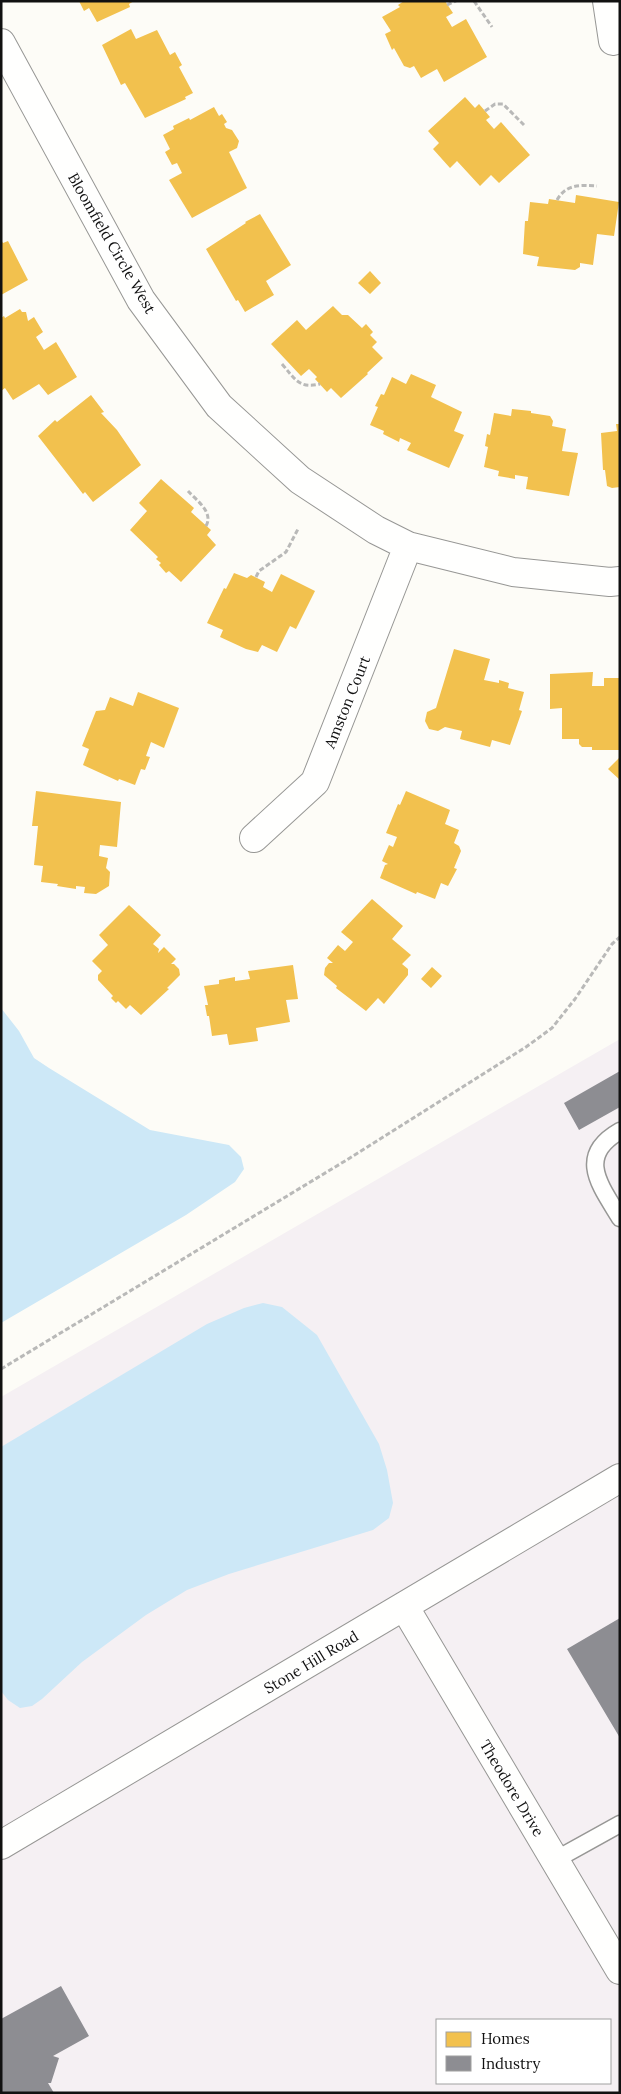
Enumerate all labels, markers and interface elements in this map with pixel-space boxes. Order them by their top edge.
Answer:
street label: Bloomfield Circle West [64,169,160,317]
street label: Amston Court [319,653,374,752]
street label: Stone Hill Road [260,1626,362,1698]
street label: Theodore Drive [476,1736,548,1840]
legend [436,2019,611,2084]
text: Homes [481,2029,530,2048]
text: Industry [481,2054,540,2073]

